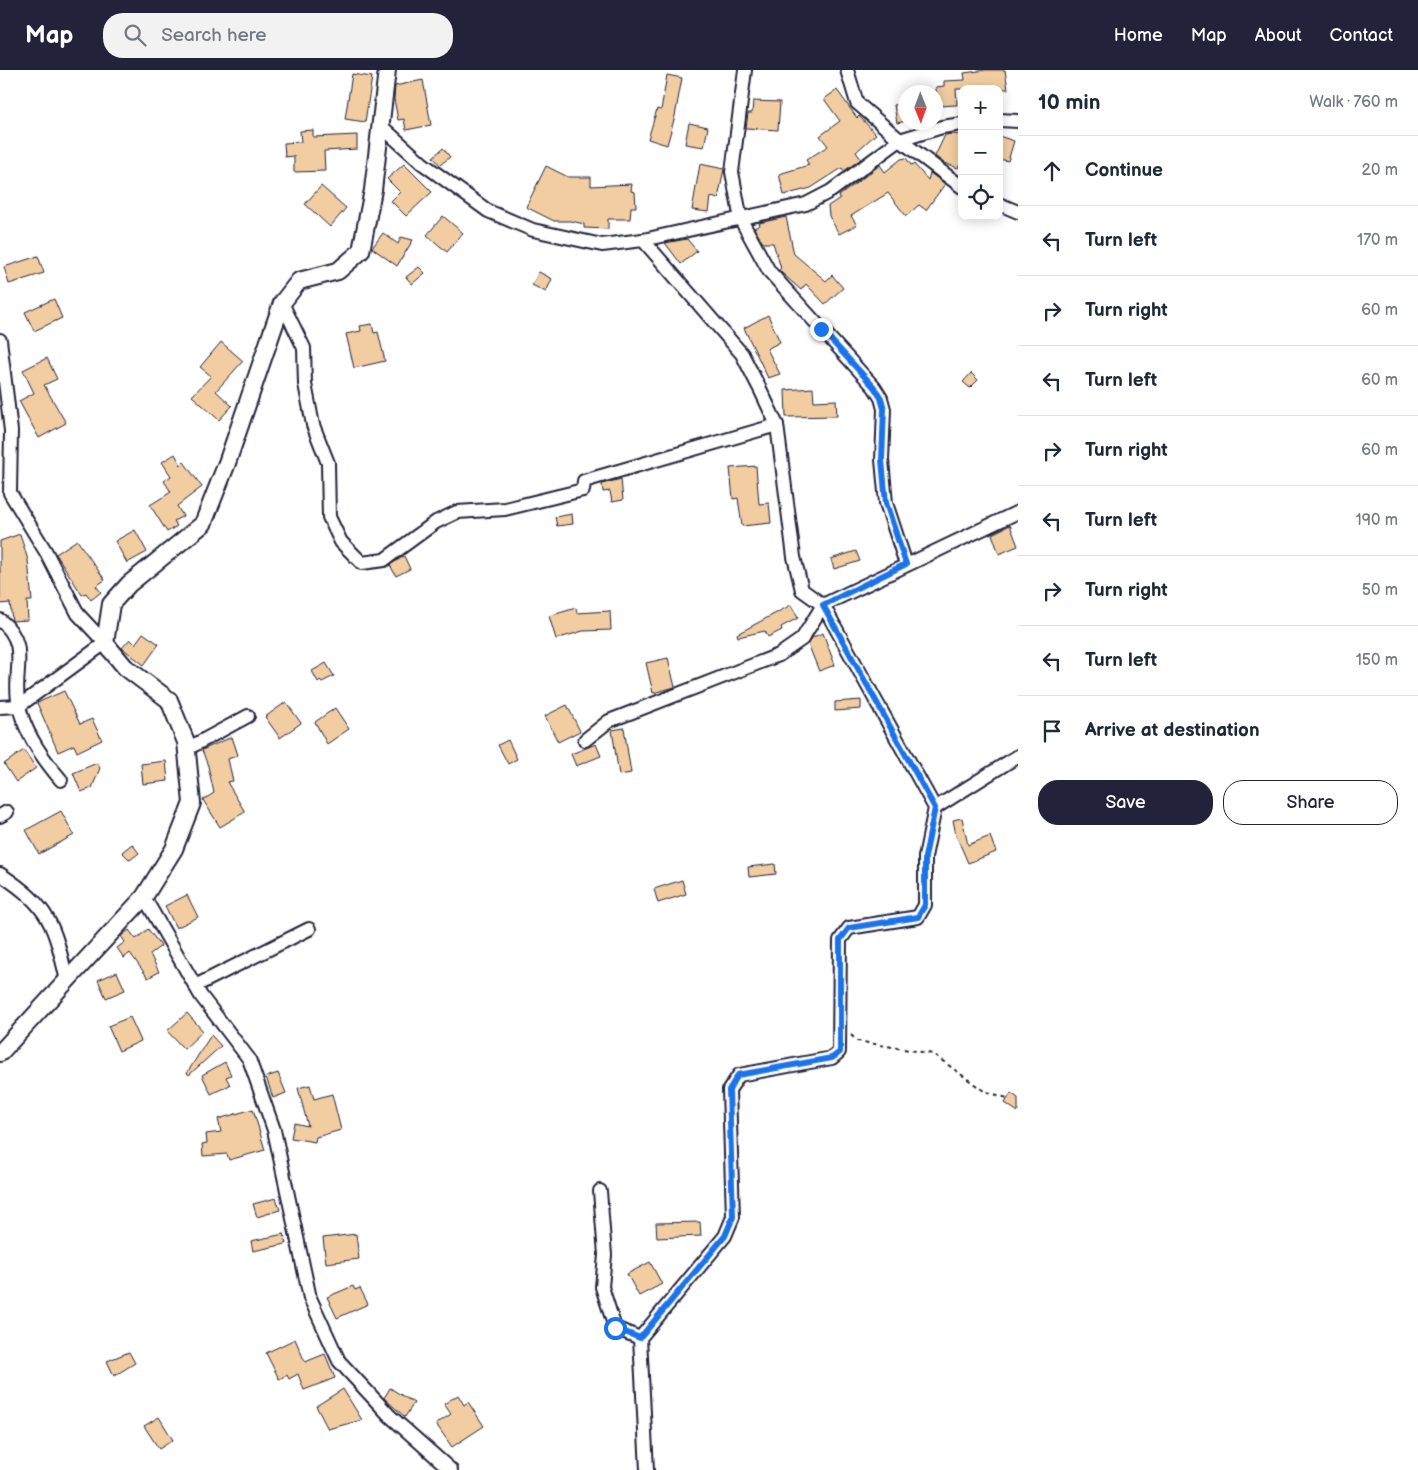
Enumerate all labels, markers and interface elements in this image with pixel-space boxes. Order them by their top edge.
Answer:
search box [103,13,453,58]
text: Map [25,21,73,50]
icon: search [121,21,149,49]
text: Search here [161,24,267,47]
text: Home [1114,25,1163,46]
text: Map [1191,25,1227,46]
text: About [1255,25,1302,46]
text: Contact [1330,25,1393,46]
north arrow [898,85,943,130]
map controls [958,85,1003,220]
button: + [958,85,1003,130]
text: 10 min [1038,90,1100,115]
text: Walk · 760 m [1309,93,1398,112]
button: − [958,130,1003,175]
icon: ahead [1038,157,1066,185]
text: Continue [1085,159,1163,182]
text: 20 m [1362,161,1398,180]
button: locate [958,175,1003,220]
icon: left [1038,227,1066,255]
text: Turn left [1085,229,1157,252]
text: 170 m [1357,231,1398,250]
icon: right [1038,297,1066,325]
text: Turn right [1085,299,1168,322]
text: 60 m [1361,301,1398,320]
route end [810,318,833,341]
icon: left [1038,367,1066,395]
text: Turn left [1085,369,1157,392]
text: 60 m [1361,371,1398,390]
icon: right [1038,437,1066,465]
text: Turn right [1085,439,1168,462]
text: 60 m [1361,441,1398,460]
icon: left [1038,507,1066,535]
text: Turn left [1085,509,1157,532]
text: 190 m [1356,511,1398,530]
icon: right [1038,577,1066,605]
text: Turn right [1085,579,1168,602]
text: 50 m [1362,581,1398,600]
icon: left [1038,647,1066,675]
text: Turn left [1085,649,1157,672]
text: 150 m [1356,651,1398,670]
icon: arrive [1038,717,1066,745]
text: Arrive at destination [1085,719,1260,742]
button: Save [1038,780,1213,825]
button: Share [1223,780,1398,825]
route start [604,1317,627,1340]

